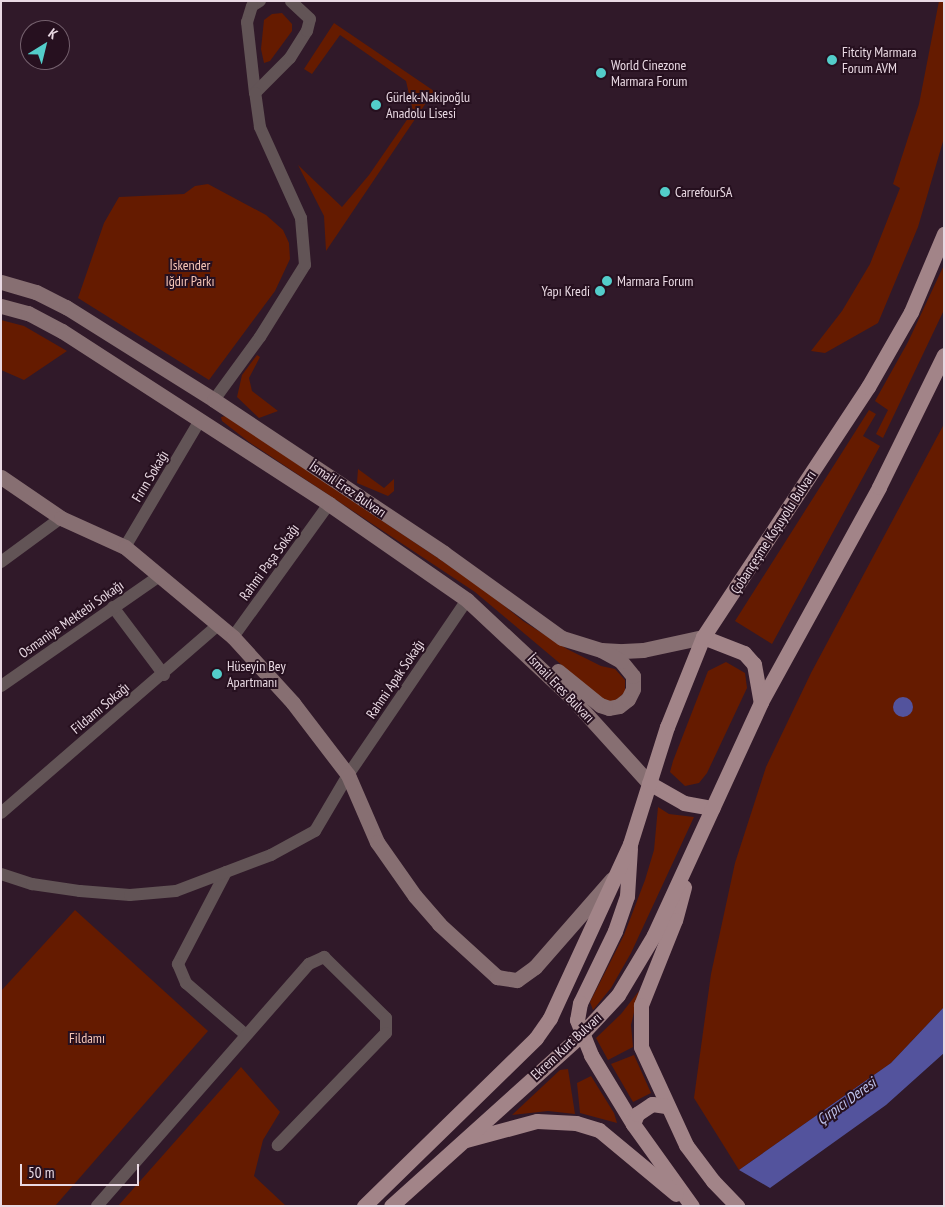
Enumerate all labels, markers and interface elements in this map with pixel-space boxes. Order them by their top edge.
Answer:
north arrow [20,20,70,70]
text: K [45,24,61,43]
place label: Fitcity Marmara Forum AVM [842,44,917,76]
marker: Fitcity Marmara Forum AVM [826,54,838,66]
place label: World Cinezone Marmara Forum [611,57,687,90]
marker: World Cinezone Marmara Forum [595,67,607,79]
place label: Gürlek-Nakipoğlu Anadolu Lisesi [386,89,470,121]
marker: Gürlek-Nakipoğlu Anadolu Lisesi [370,99,382,111]
place label: CarrefourSA [675,184,732,200]
marker: CarrefourSA [659,186,671,198]
park label: İskender Iğdır Parkı [165,257,215,290]
place label: Marmara Forum [617,273,693,289]
marker: Marmara Forum [601,275,613,287]
place label: Yapı Kredi [541,283,590,299]
marker: Yapı Kredi [594,285,606,297]
street label: Fırın Sokağı [128,447,172,505]
street label: İsmail Erez Bulvarı [306,457,390,521]
street label: Çobançeşme Koşuyolu Bulvarı [727,467,819,597]
street label: Rahmi Paşa Sokağı [236,520,302,604]
street label: Osmaniye Mektebi Sokağı [15,576,127,662]
street label: Rahmi Apak Sokağı [362,636,428,722]
street label: İsmail Eres Bulvarı [524,650,598,726]
place label: Hüseyin Bey Apartmanı [227,658,286,690]
marker: Hüseyin Bey Apartmanı [211,668,223,680]
street label: Fildamı Sokağı [67,679,133,737]
street label: Ekrem Kurt Bulvarı [527,1009,605,1083]
park label: Fildamı [69,1030,105,1046]
water label: Çırpıcı Deresi [813,1074,879,1128]
scale bar [22,1154,141,1186]
text: 50 m [28,1163,54,1182]

